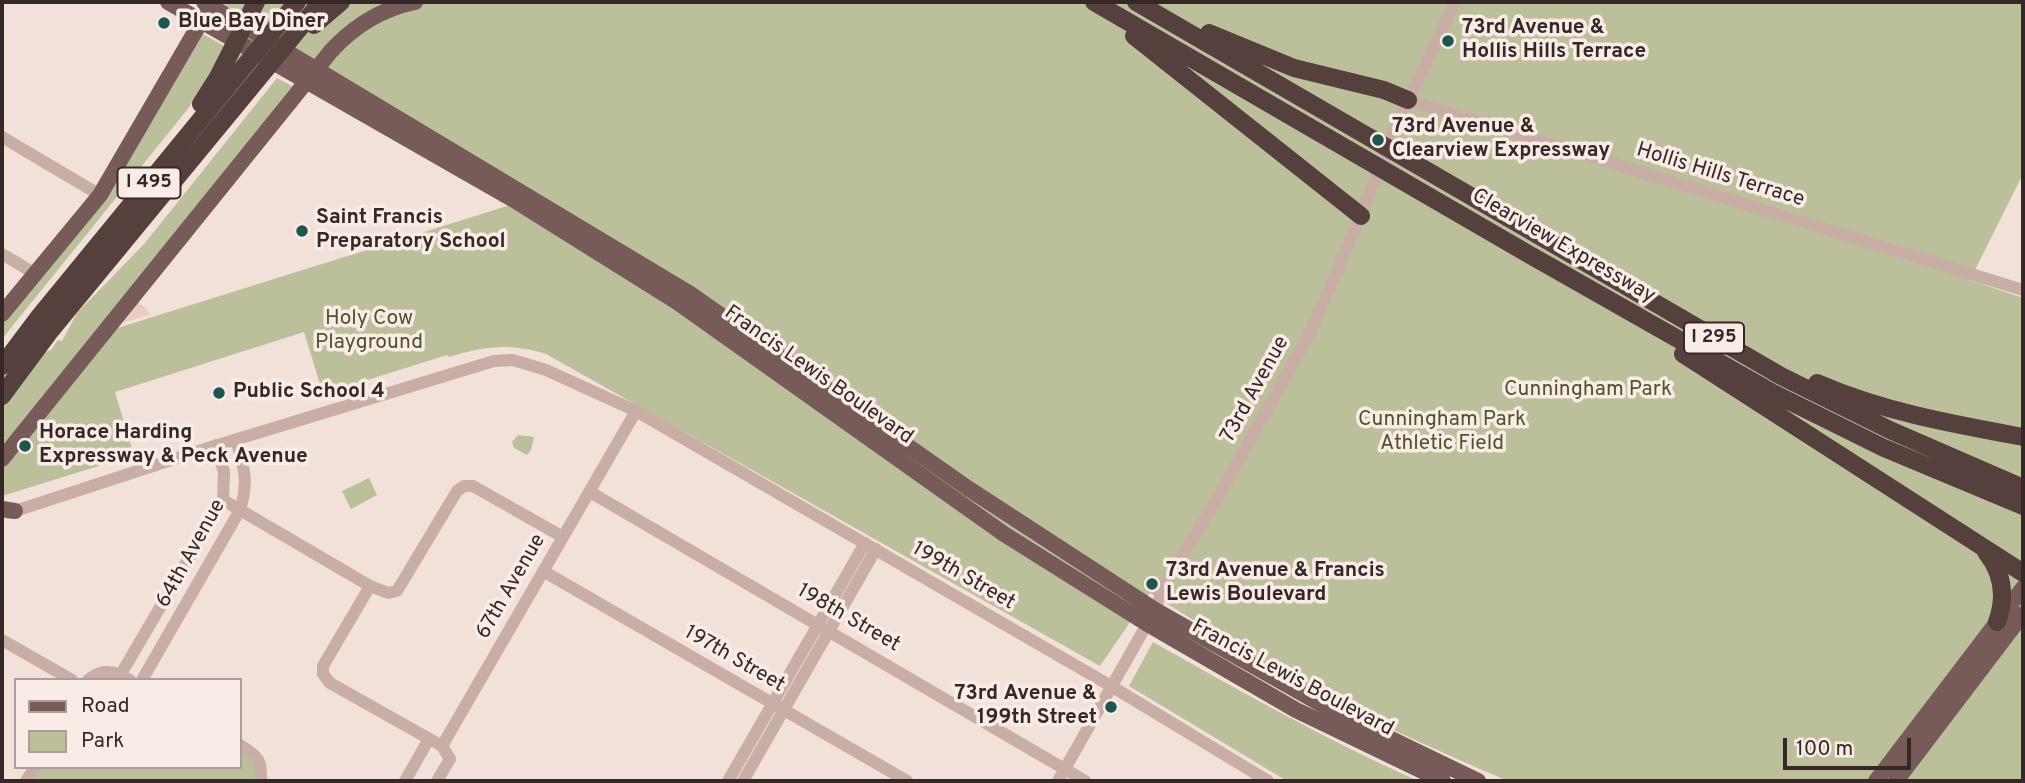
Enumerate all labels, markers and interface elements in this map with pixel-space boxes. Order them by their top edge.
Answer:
place label: Blue Bay Diner [178,10,325,36]
marker: Blue Bay Diner [156,15,172,31]
place label: 73rd Avenue & Hollis Hills Terrace [1462,16,1646,66]
marker: 73rd Avenue & Hollis Hills Terrace [1440,33,1456,49]
place label: 73rd Avenue & Clearview Expressway [1392,115,1610,165]
marker: 73rd Avenue & Clearview Expressway [1370,132,1386,148]
street label: Hollis Hills Terrace [1633,138,1807,214]
road number: I 495 [118,168,180,198]
street label: Clearview Expressway [1467,184,1659,310]
place label: Saint Francis Preparatory School [316,206,506,256]
marker: Saint Francis Preparatory School [294,223,310,239]
street label: Francis Lewis Boulevard [719,301,917,451]
park label: Holy Cow Playground [315,307,423,357]
road number: I 295 [1684,322,1744,354]
street label: 73rd Avenue [1216,332,1296,448]
park label: Cunningham Park [1504,378,1672,404]
place label: Public School 4 [233,380,385,406]
marker: Public School 4 [211,385,227,401]
park label: Cunningham Park Athletic Field [1358,408,1526,458]
place label: Horace Harding Expressway & Peck Avenue [39,421,308,471]
marker: Horace Harding Expressway & Peck Avenue [17,438,33,454]
street label: 64th Avenue [152,495,232,613]
street label: 67th Avenue [472,530,552,644]
street label: 199th Street [907,537,1019,617]
place label: 73rd Avenue & Francis Lewis Boulevard [1166,559,1385,609]
marker: 73rd Avenue & Francis Lewis Boulevard [1144,576,1160,592]
street label: 198th Street [792,579,904,659]
street label: Francis Lewis Boulevard [1187,615,1397,743]
street label: 197th Street [679,621,789,699]
legend [14,678,242,769]
place label: 73rd Avenue & 199th Street [954,682,1097,732]
text: Road [81,693,130,720]
marker: 73rd Avenue & 199th Street [1103,699,1119,715]
scale bar [1787,724,1915,768]
text: Park [81,728,124,755]
text: 100 m [1796,736,1853,763]

